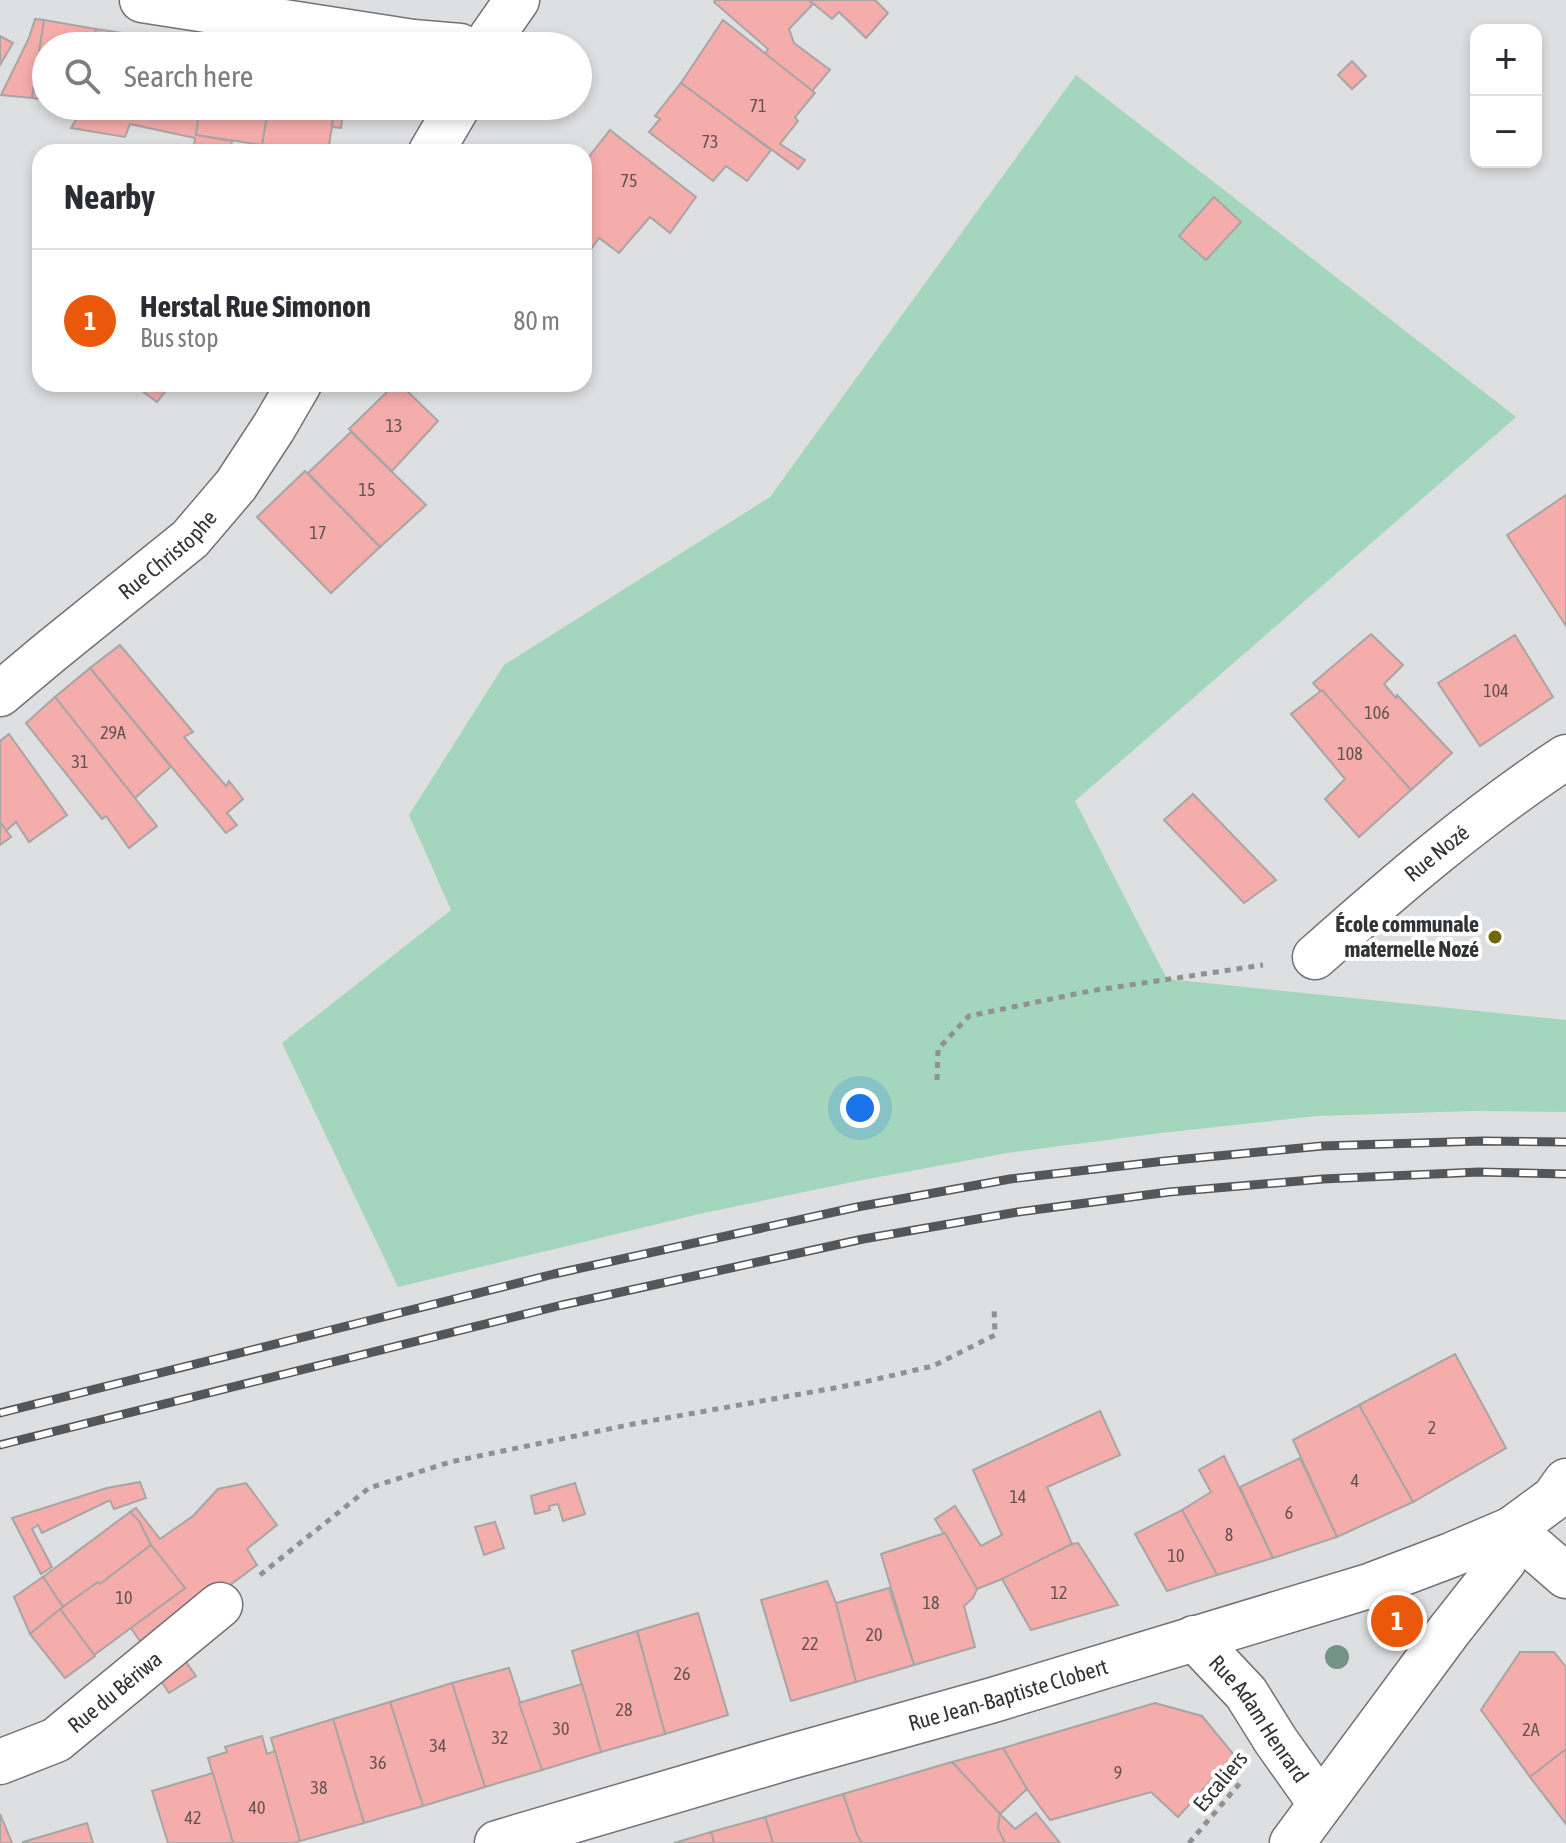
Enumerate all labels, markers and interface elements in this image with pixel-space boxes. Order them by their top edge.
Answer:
map controls [1470,24,1542,168]
button: + [1470,24,1542,96]
search box [32,32,592,120]
icon: search [60,54,104,98]
text: Search here [124,59,253,93]
house number: 71 [750,95,766,116]
button: − [1470,96,1542,168]
house number: 73 [702,131,718,152]
house number: 75 [621,170,637,191]
text: Nearby [64,177,155,216]
text: Herstal Rue Simonon [140,289,371,323]
text: 1 [84,306,96,336]
text: 80 m [513,306,560,336]
text: Bus stop [140,323,219,353]
house number: 13 [386,415,402,436]
house number: 15 [359,479,375,500]
street label: Rue Christophe [113,505,222,605]
house number: 17 [310,522,326,543]
house number: 104 [1483,680,1509,701]
house number: 106 [1364,702,1390,723]
house number: 29A [100,722,126,743]
house number: 108 [1337,743,1363,764]
house number: 31 [72,751,88,772]
street label: Rue Nozé [1399,819,1474,887]
place label: École communale maternelle Nozé [1335,911,1479,962]
marker: École communale maternelle Nozé [1486,928,1504,946]
your location [840,1088,880,1128]
house number: 2 [1428,1417,1436,1438]
house number: 4 [1351,1470,1359,1491]
house number: 14 [1010,1486,1026,1507]
house number: 6 [1285,1502,1293,1523]
house number: 8 [1225,1524,1233,1545]
house number: 10 [1168,1545,1184,1566]
house number: 12 [1051,1582,1067,1603]
house number: 10 [116,1587,132,1608]
pin: 1 [1371,1591,1423,1651]
house number: 18 [923,1592,939,1613]
house number: 20 [866,1624,882,1645]
house number: 22 [802,1633,818,1654]
street label: Rue du Bériwa [62,1646,167,1738]
street label: Rue Adam Henrard [1204,1650,1314,1787]
street label: Rue Jean-Baptiste Clobert [905,1653,1111,1736]
house number: 26 [674,1663,690,1684]
house number: 28 [616,1699,632,1720]
house number: 30 [553,1718,569,1739]
house number: 2A [1522,1719,1540,1740]
house number: 32 [492,1727,508,1748]
house number: 34 [430,1735,446,1756]
street label: Escaliers [1187,1745,1253,1816]
house number: 36 [370,1752,386,1773]
house number: 9 [1114,1762,1122,1783]
house number: 38 [311,1777,327,1798]
house number: 40 [249,1797,265,1818]
house number: 42 [185,1807,201,1828]

